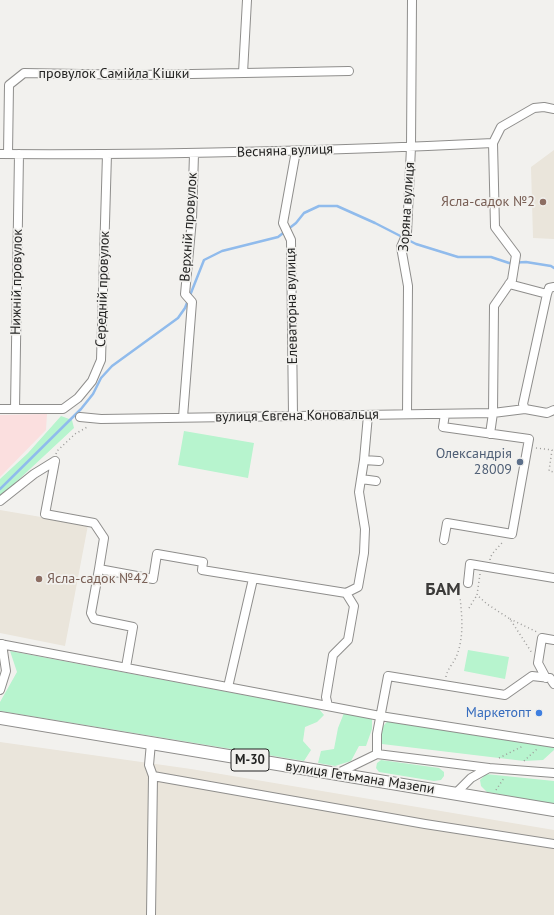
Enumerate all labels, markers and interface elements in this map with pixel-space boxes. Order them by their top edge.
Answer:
street label: провулок Самійла Кішки [39,66,189,82]
street label: Весняна вулиця [237,141,333,161]
street label: Зоряна вулиця [395,162,419,252]
street label: Верхній провулок [177,172,201,282]
place label: Ясла-садок №2 [441,194,535,210]
marker: Ясла-садок №2 [538,197,548,207]
street label: Нижній провулок [8,229,26,335]
street label: Середній провулок [93,231,113,347]
street label: Елеваторна вулиця [283,248,301,364]
street label: вулиця Євгена Коновальця [215,406,379,426]
place label: Олександрія 28009 [436,446,512,478]
marker: Олександрія 28009 [515,457,525,467]
place label: Ясла-садок №42 [47,571,149,587]
marker: Ясла-садок №42 [34,574,44,584]
district label: БАМ [425,579,461,601]
place label: Маркетопт [466,705,531,721]
marker: Маркетопт [534,708,544,718]
road number: М-30 [231,749,269,771]
street label: вулиця Гетьмана Мазепи [284,758,436,798]

